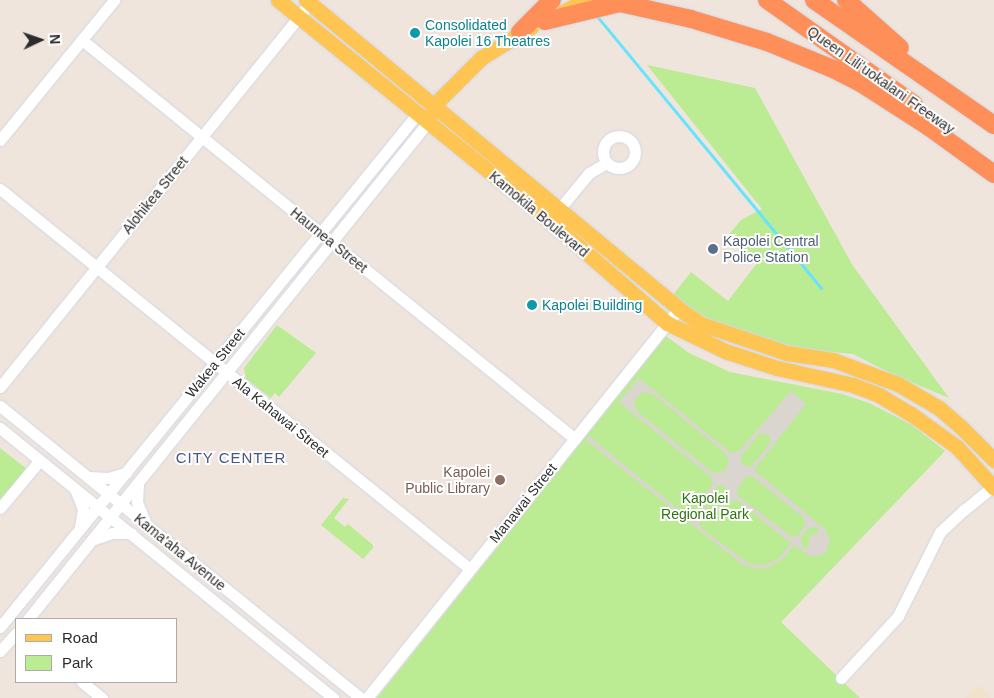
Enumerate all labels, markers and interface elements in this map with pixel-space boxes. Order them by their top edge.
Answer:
north arrow [15,15,65,65]
place label: Consolidated Kapolei 16 Theatres [425,17,550,49]
street label: Queen Liliʻuokalani Freeway [804,23,958,137]
marker: Consolidated Kapolei 16 Theatres [409,27,421,39]
text: N [47,34,63,45]
street label: Alohikea Street [119,153,191,237]
street label: Kamokila Boulevard [486,168,592,260]
street label: Haumea Street [287,204,371,276]
place label: Kapolei Central Police Station [723,233,819,266]
marker: Kapolei Central Police Station [707,243,719,255]
place label: Kapolei Building [542,297,642,313]
marker: Kapolei Building [526,299,538,311]
street label: Wakea Street [182,325,248,401]
street label: Ala Kahawai Street [229,373,333,461]
district label: CITY CENTER [174,449,288,467]
street label: Manawai Street [486,460,560,546]
place label: Kapolei Public Library [405,464,490,497]
marker: Kapolei Public Library [494,474,506,486]
park label: Kapolei Regional Park [661,490,749,522]
street label: Kama'aha Avenue [131,510,229,594]
legend [15,618,178,683]
text: Road [62,629,98,646]
text: Park [62,654,93,671]

